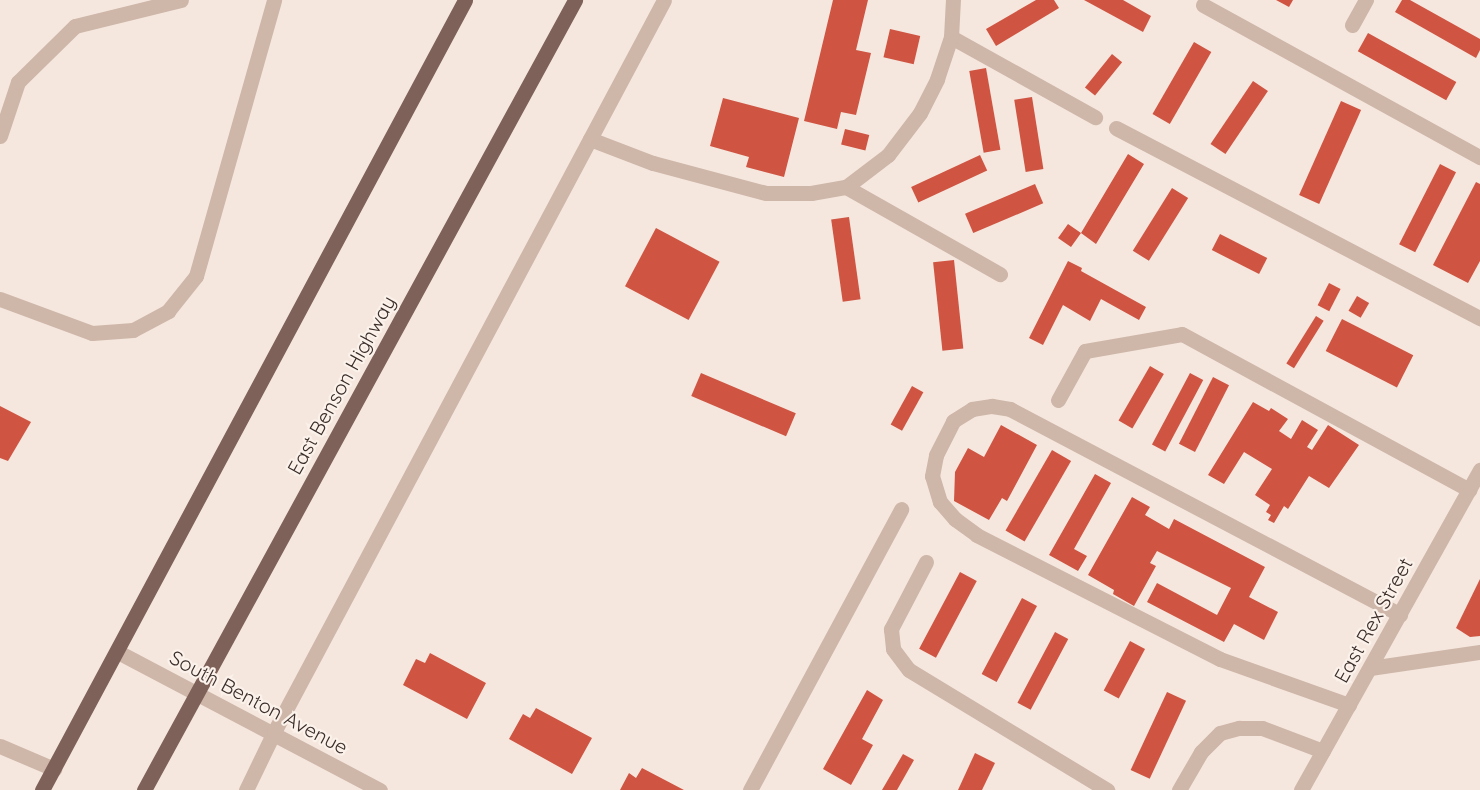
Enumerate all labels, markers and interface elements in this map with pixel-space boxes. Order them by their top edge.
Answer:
street label: East Benson Highway [282,291,400,479]
street label: East Rex Street [1329,553,1417,687]
street label: South Benton Avenue [166,645,352,759]

